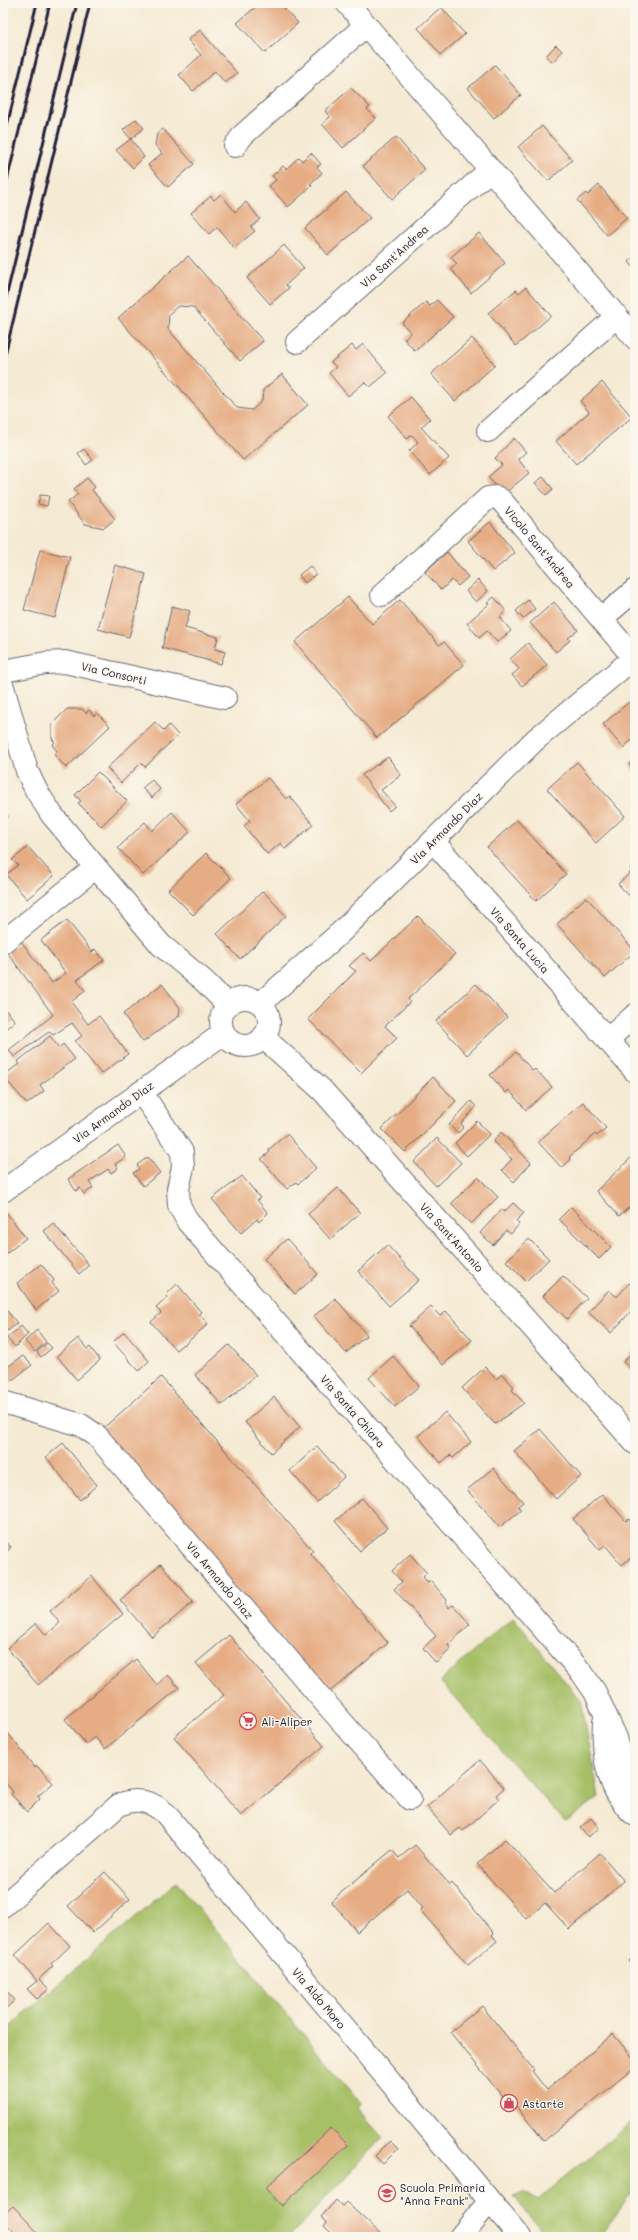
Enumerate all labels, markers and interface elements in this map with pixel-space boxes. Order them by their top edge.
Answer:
street label: Via Sant'Andrea [357,221,431,291]
street label: Vicolo Sant'Andrea [501,503,579,591]
street label: Via Consorti [80,658,148,688]
street label: Via Armando Diaz [407,789,485,867]
street label: Via Santa Lucia [487,904,553,977]
street label: Via Armando Diaz [70,1078,156,1146]
street label: Via Sant'Antonio [417,1199,487,1275]
street label: Via Santa Chiara [317,1371,389,1451]
street label: Via Armando Diaz [183,1538,257,1622]
supermarket icon: Alì-Aliper [238,1711,258,1731]
place label: Alì-Aliper [261,1714,312,1729]
street label: Via Aldo Moro [289,1964,349,2032]
shop icon: Astarte [499,2093,519,2113]
place label: Astarte [522,2096,564,2111]
place label: Scuola Primaria "Anna Frank" [400,2180,485,2208]
school or university icon: Scuola Primaria "Anna Frank" [377,2183,397,2203]

